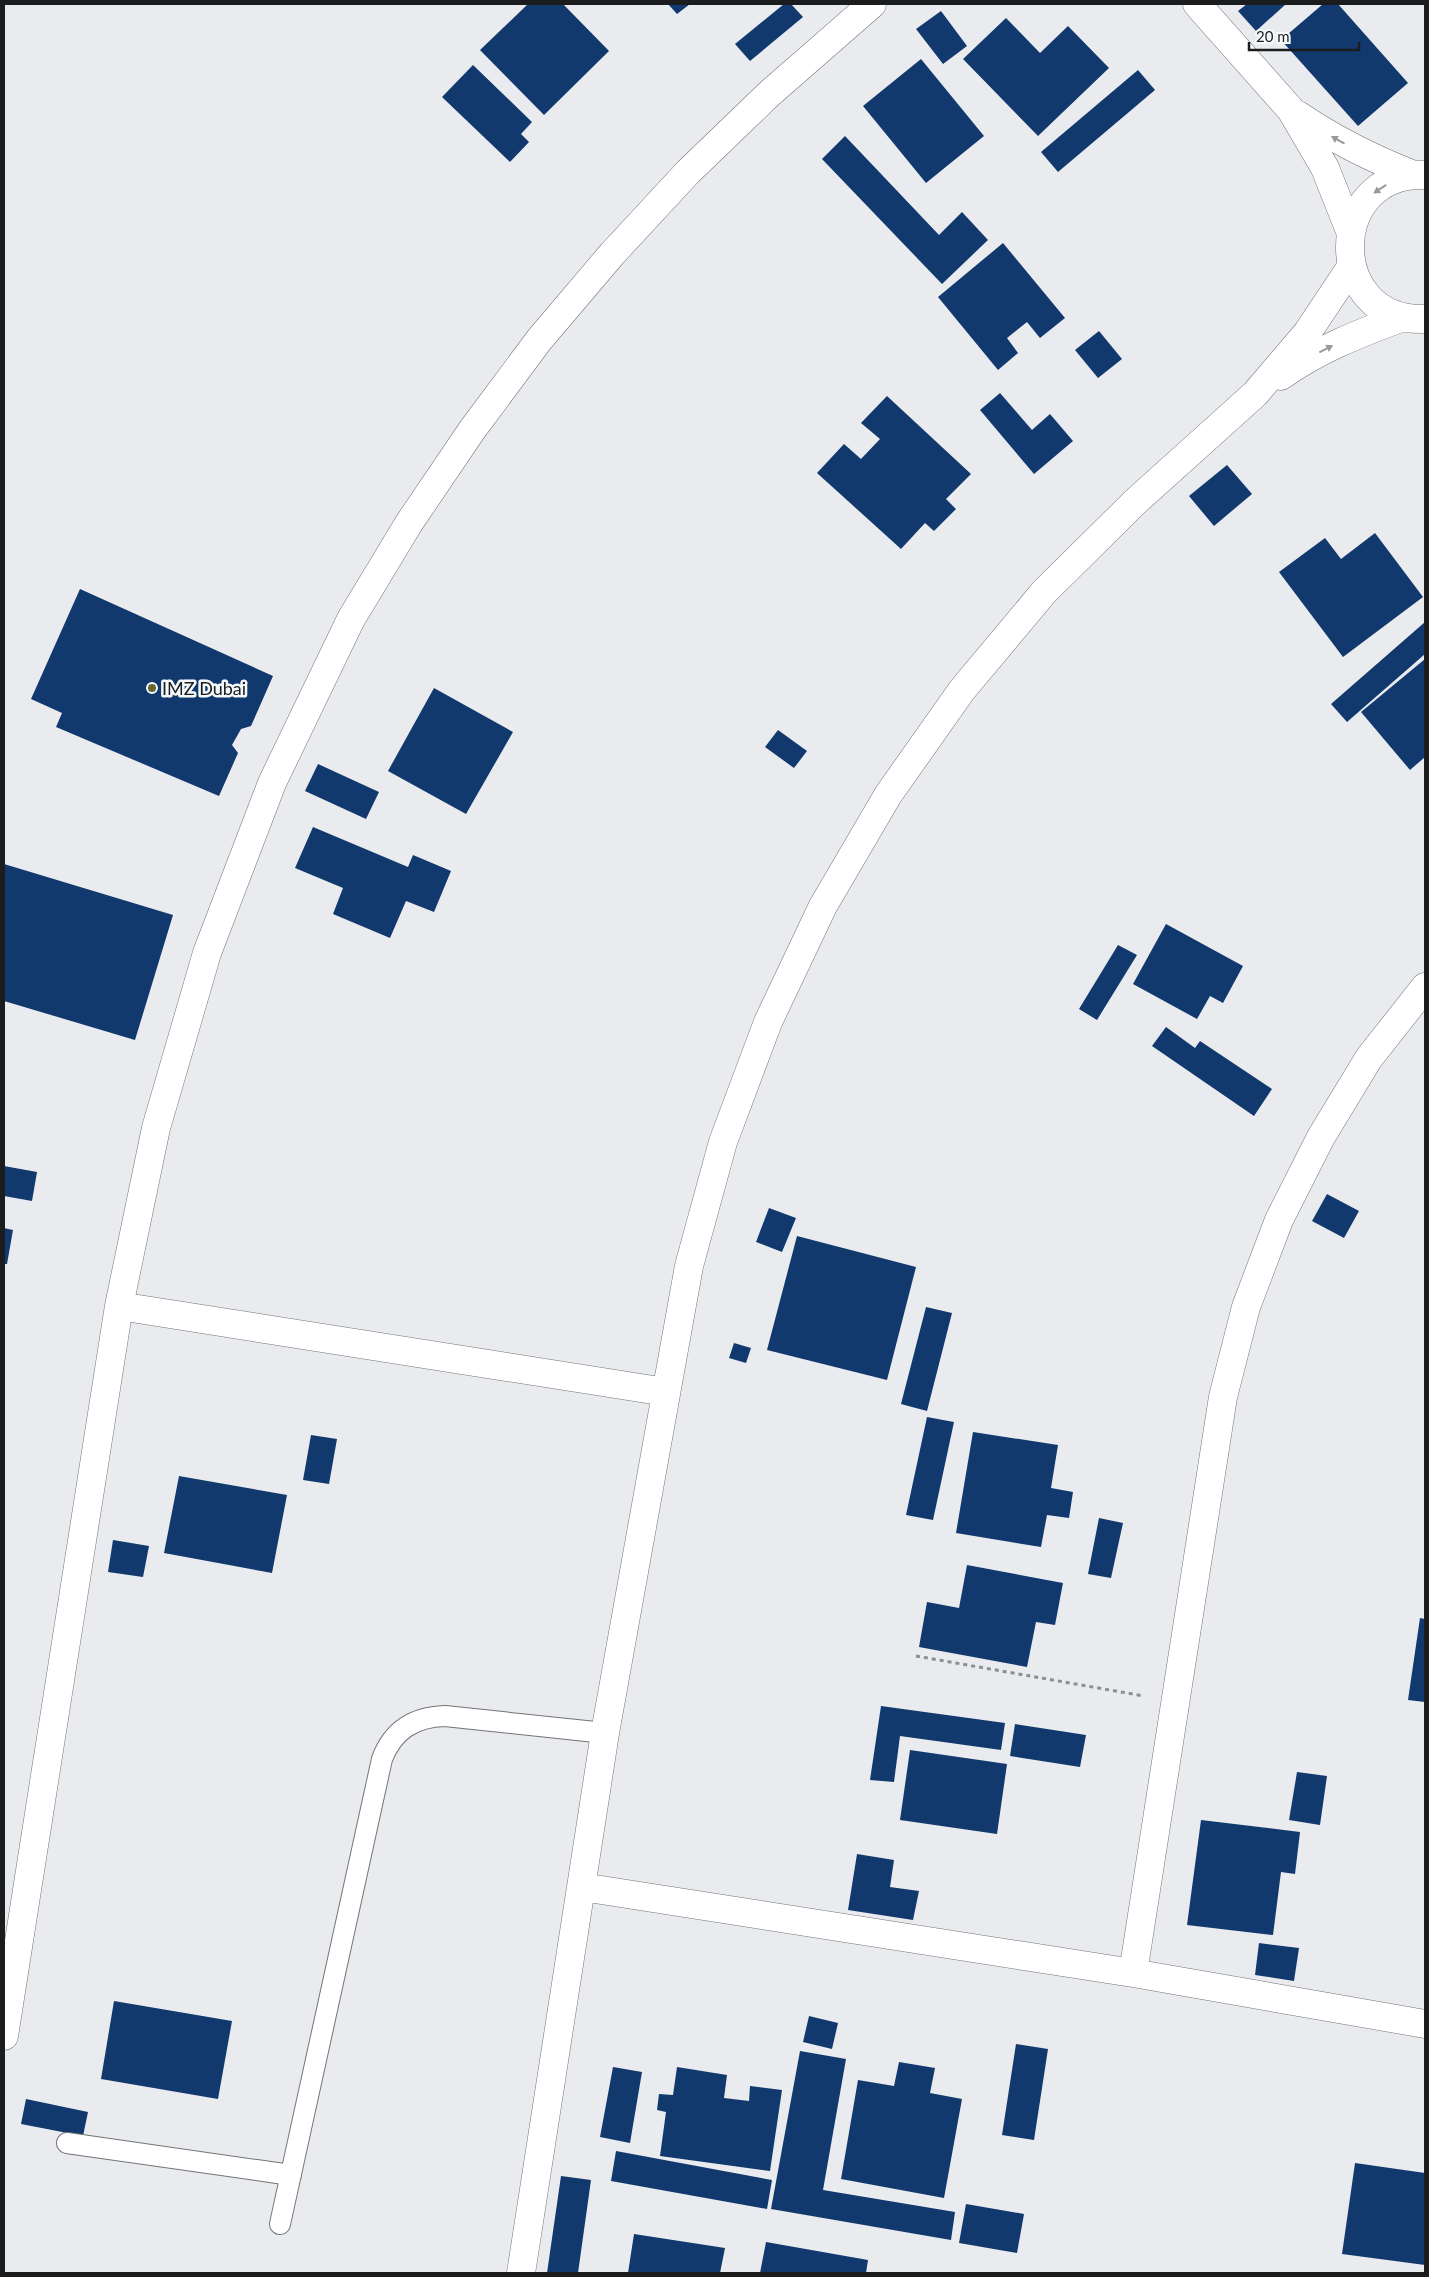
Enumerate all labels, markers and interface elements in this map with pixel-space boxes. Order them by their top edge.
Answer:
scale bar [1249,20,1359,52]
text: 20 m [1256,27,1290,45]
one-way arrow [1331,136,1345,144]
one-way arrow [1373,184,1386,194]
one-way arrow [1319,345,1333,353]
place label: IMZ Dubai [162,677,246,699]
marker: IMZ Dubai [146,682,158,694]

